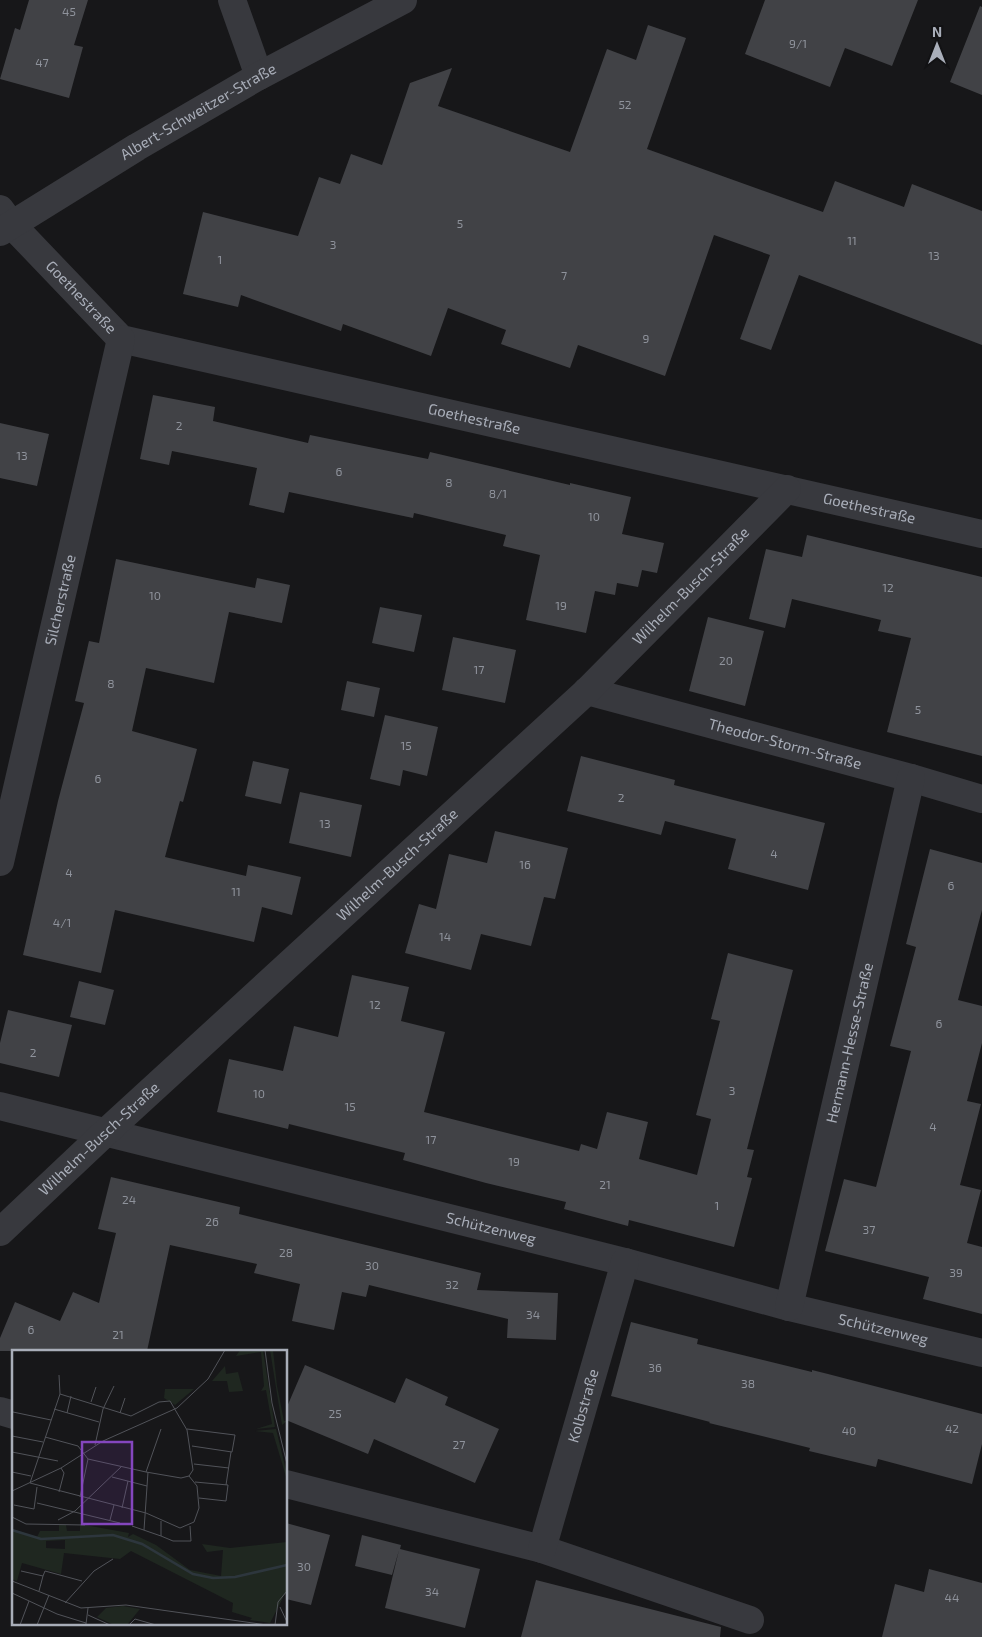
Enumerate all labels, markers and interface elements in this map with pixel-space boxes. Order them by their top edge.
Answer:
house number: 45 [62,4,76,18]
north arrow [912,20,962,70]
text: N [932,23,942,40]
house number: 9/1 [789,36,807,50]
house number: 47 [35,55,49,69]
street label: Albert-Schweitzer-Straße [117,59,279,163]
house number: 52 [618,97,632,111]
house number: 5 [457,216,463,230]
house number: 11 [847,233,857,247]
house number: 3 [330,237,336,251]
house number: 13 [928,248,940,262]
house number: 1 [218,252,222,266]
street label: Goethestraße [43,256,121,337]
house number: 7 [561,268,567,282]
house number: 9 [643,331,650,345]
street label: Goethestraße [427,399,523,437]
house number: 2 [176,418,183,432]
house number: 13 [16,448,28,462]
house number: 6 [336,464,343,478]
house number: 8 [445,475,453,489]
house number: 8/1 [489,486,507,500]
street label: Goethestraße [822,488,918,527]
house number: 10 [588,509,600,523]
street label: Wilhelm-Busch-Straße [628,523,752,648]
street label: Silcherstraße [40,553,79,647]
house number: 12 [882,580,894,594]
house number: 10 [149,588,161,602]
house number: 19 [555,598,567,612]
house number: 20 [719,653,733,667]
house number: 17 [474,662,484,676]
house number: 8 [107,676,115,690]
house number: 5 [915,702,921,716]
street label: Theodor-Storm-Straße [707,714,864,772]
house number: 15 [400,738,412,752]
house number: 6 [95,771,102,785]
house number: 2 [618,790,625,804]
street label: Wilhelm-Busch-Straße [332,804,461,924]
house number: 13 [319,816,331,830]
house number: 4 [770,846,778,860]
house number: 16 [519,857,531,871]
house number: 4 [65,865,73,879]
house number: 6 [948,878,955,892]
house number: 11 [231,884,241,898]
house number: 4/1 [53,915,71,929]
house number: 14 [439,929,451,943]
street label: Hermann-Hesse-Straße [822,961,876,1125]
house number: 12 [369,997,381,1011]
house number: 6 [936,1016,943,1030]
house number: 2 [30,1045,37,1059]
street label: Wilhelm-Busch-Straße [35,1078,163,1199]
house number: 3 [729,1083,735,1097]
house number: 10 [253,1086,265,1100]
house number: 15 [344,1099,356,1113]
house number: 4 [929,1119,937,1133]
house number: 17 [426,1132,436,1146]
house number: 19 [508,1154,520,1168]
house number: 21 [599,1177,611,1191]
house number: 24 [122,1192,136,1206]
house number: 1 [715,1198,719,1212]
street label: Schützenweg [444,1208,539,1248]
house number: 26 [205,1214,219,1228]
house number: 37 [863,1222,875,1236]
house number: 28 [279,1245,293,1259]
house number: 30 [365,1258,379,1272]
house number: 39 [949,1265,963,1279]
house number: 32 [445,1277,459,1291]
house number: 34 [526,1307,540,1321]
street label: Schützenweg [837,1309,931,1348]
house number: 6 [28,1322,35,1336]
house number: 21 [112,1327,124,1341]
inset map [12,1350,288,1624]
house number: 36 [648,1360,662,1374]
street label: Kolbstraße [563,1367,602,1445]
house number: 38 [741,1376,755,1390]
house number: 25 [328,1406,342,1420]
house number: 42 [945,1421,959,1435]
house number: 40 [842,1423,856,1437]
house number: 27 [453,1437,465,1451]
house number: 30 [297,1559,311,1573]
house number: 34 [425,1584,439,1598]
house number: 44 [945,1590,959,1604]

